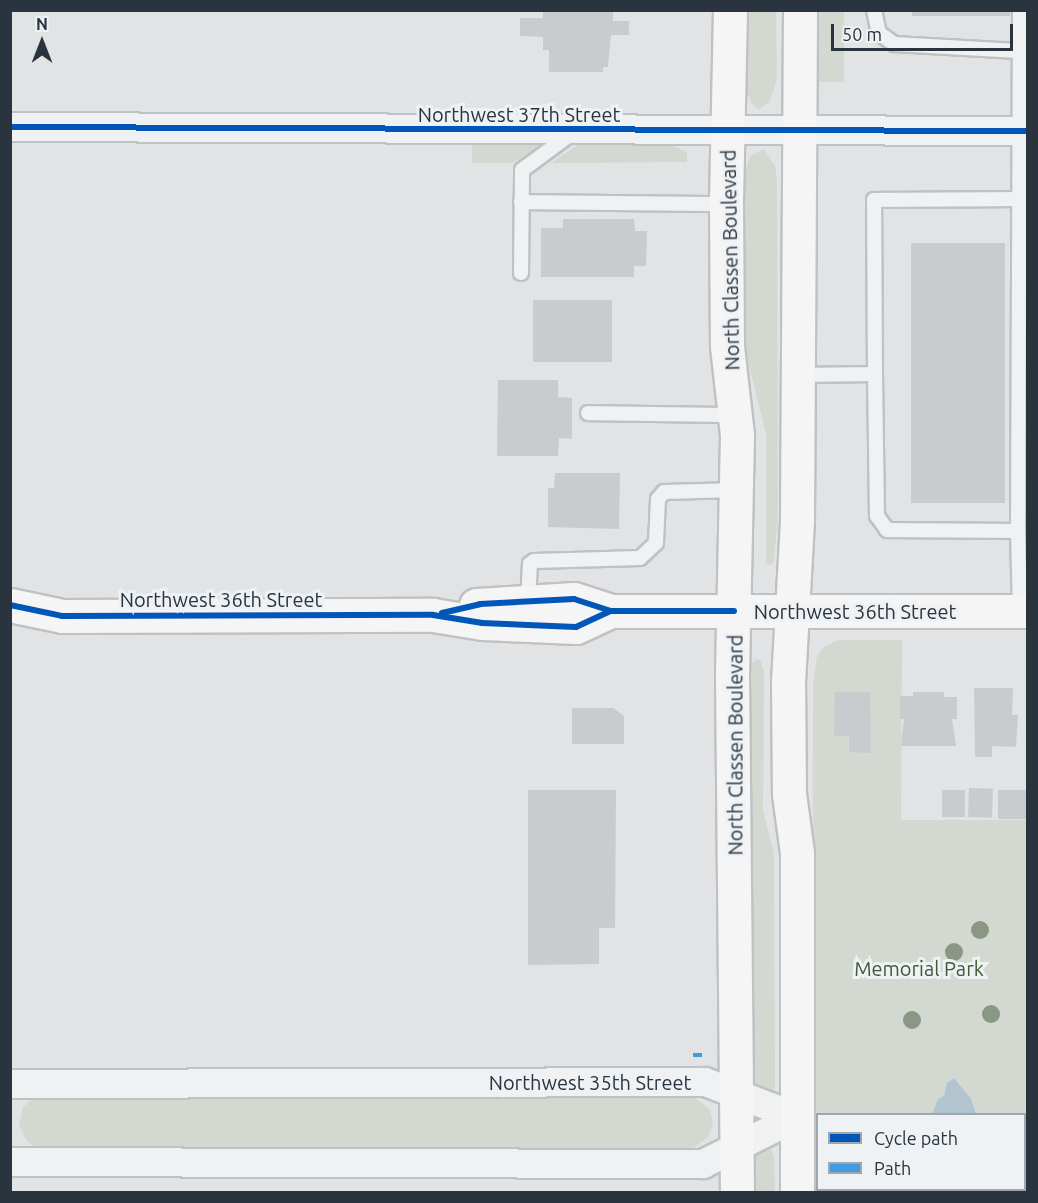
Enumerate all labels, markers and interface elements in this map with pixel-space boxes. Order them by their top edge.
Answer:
north arrow [12,12,72,72]
scale bar [834,12,1016,50]
text: N [36,15,48,33]
text: 50 m [842,24,882,44]
street label: Northwest 37th Street [418,102,620,126]
street label: North Classen Boulevard [716,149,744,371]
street label: Northwest 36th Street [120,587,322,611]
street label: Northwest 36th Street [754,599,956,623]
street label: North Classen Boulevard [723,634,747,856]
park label: Memorial Park [854,956,984,980]
street label: Northwest 35th Street [489,1070,691,1094]
legend [816,1113,1026,1191]
text: Cycle path [874,1128,958,1148]
text: Path [874,1158,911,1178]

